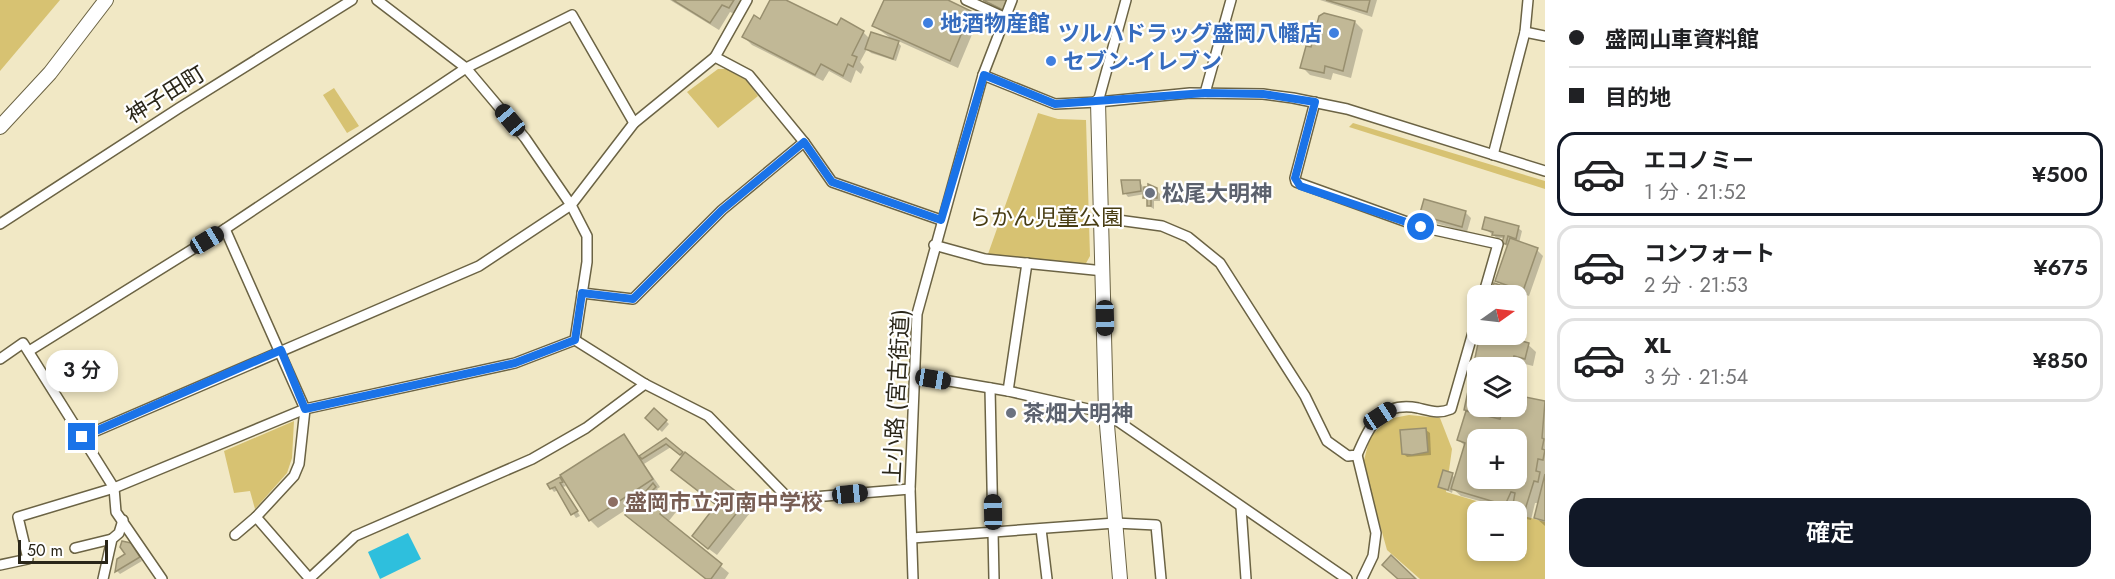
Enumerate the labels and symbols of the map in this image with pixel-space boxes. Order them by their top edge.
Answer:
place label: 地酒物産館 [940,7,1050,39]
marker: 地酒物産館 [921,16,935,30]
place label: ツルハドラッグ盛岡八幡店 [1058,17,1322,49]
marker: ツルハドラッグ盛岡八幡店 [1327,26,1341,40]
place label: セブン-イレブン [1063,45,1222,77]
marker: セブン-イレブン [1044,54,1058,68]
street label: 神子田町 [119,57,211,131]
car [492,100,528,140]
place label: 松尾大明神 [1162,177,1272,209]
marker: 松尾大明神 [1143,186,1157,200]
park label: らかん児童公園 [969,201,1123,233]
route start [1407,213,1434,240]
car [187,223,227,257]
north arrow [1467,285,1527,345]
car [1096,300,1114,336]
street label: 上小路 (宮古街道) [875,308,917,484]
callout: 3 分 [46,350,118,392]
car [914,367,952,391]
place label: 茶畑大明神 [1023,397,1133,429]
car [1360,399,1400,433]
marker: 茶畑大明神 [1004,406,1018,420]
route end [68,423,95,450]
car [831,483,869,505]
place label: 盛岡市立河南中学校 [625,486,823,518]
car [984,494,1002,530]
marker: 盛岡市立河南中学校 [606,495,620,509]
scale bar [18,537,108,564]

